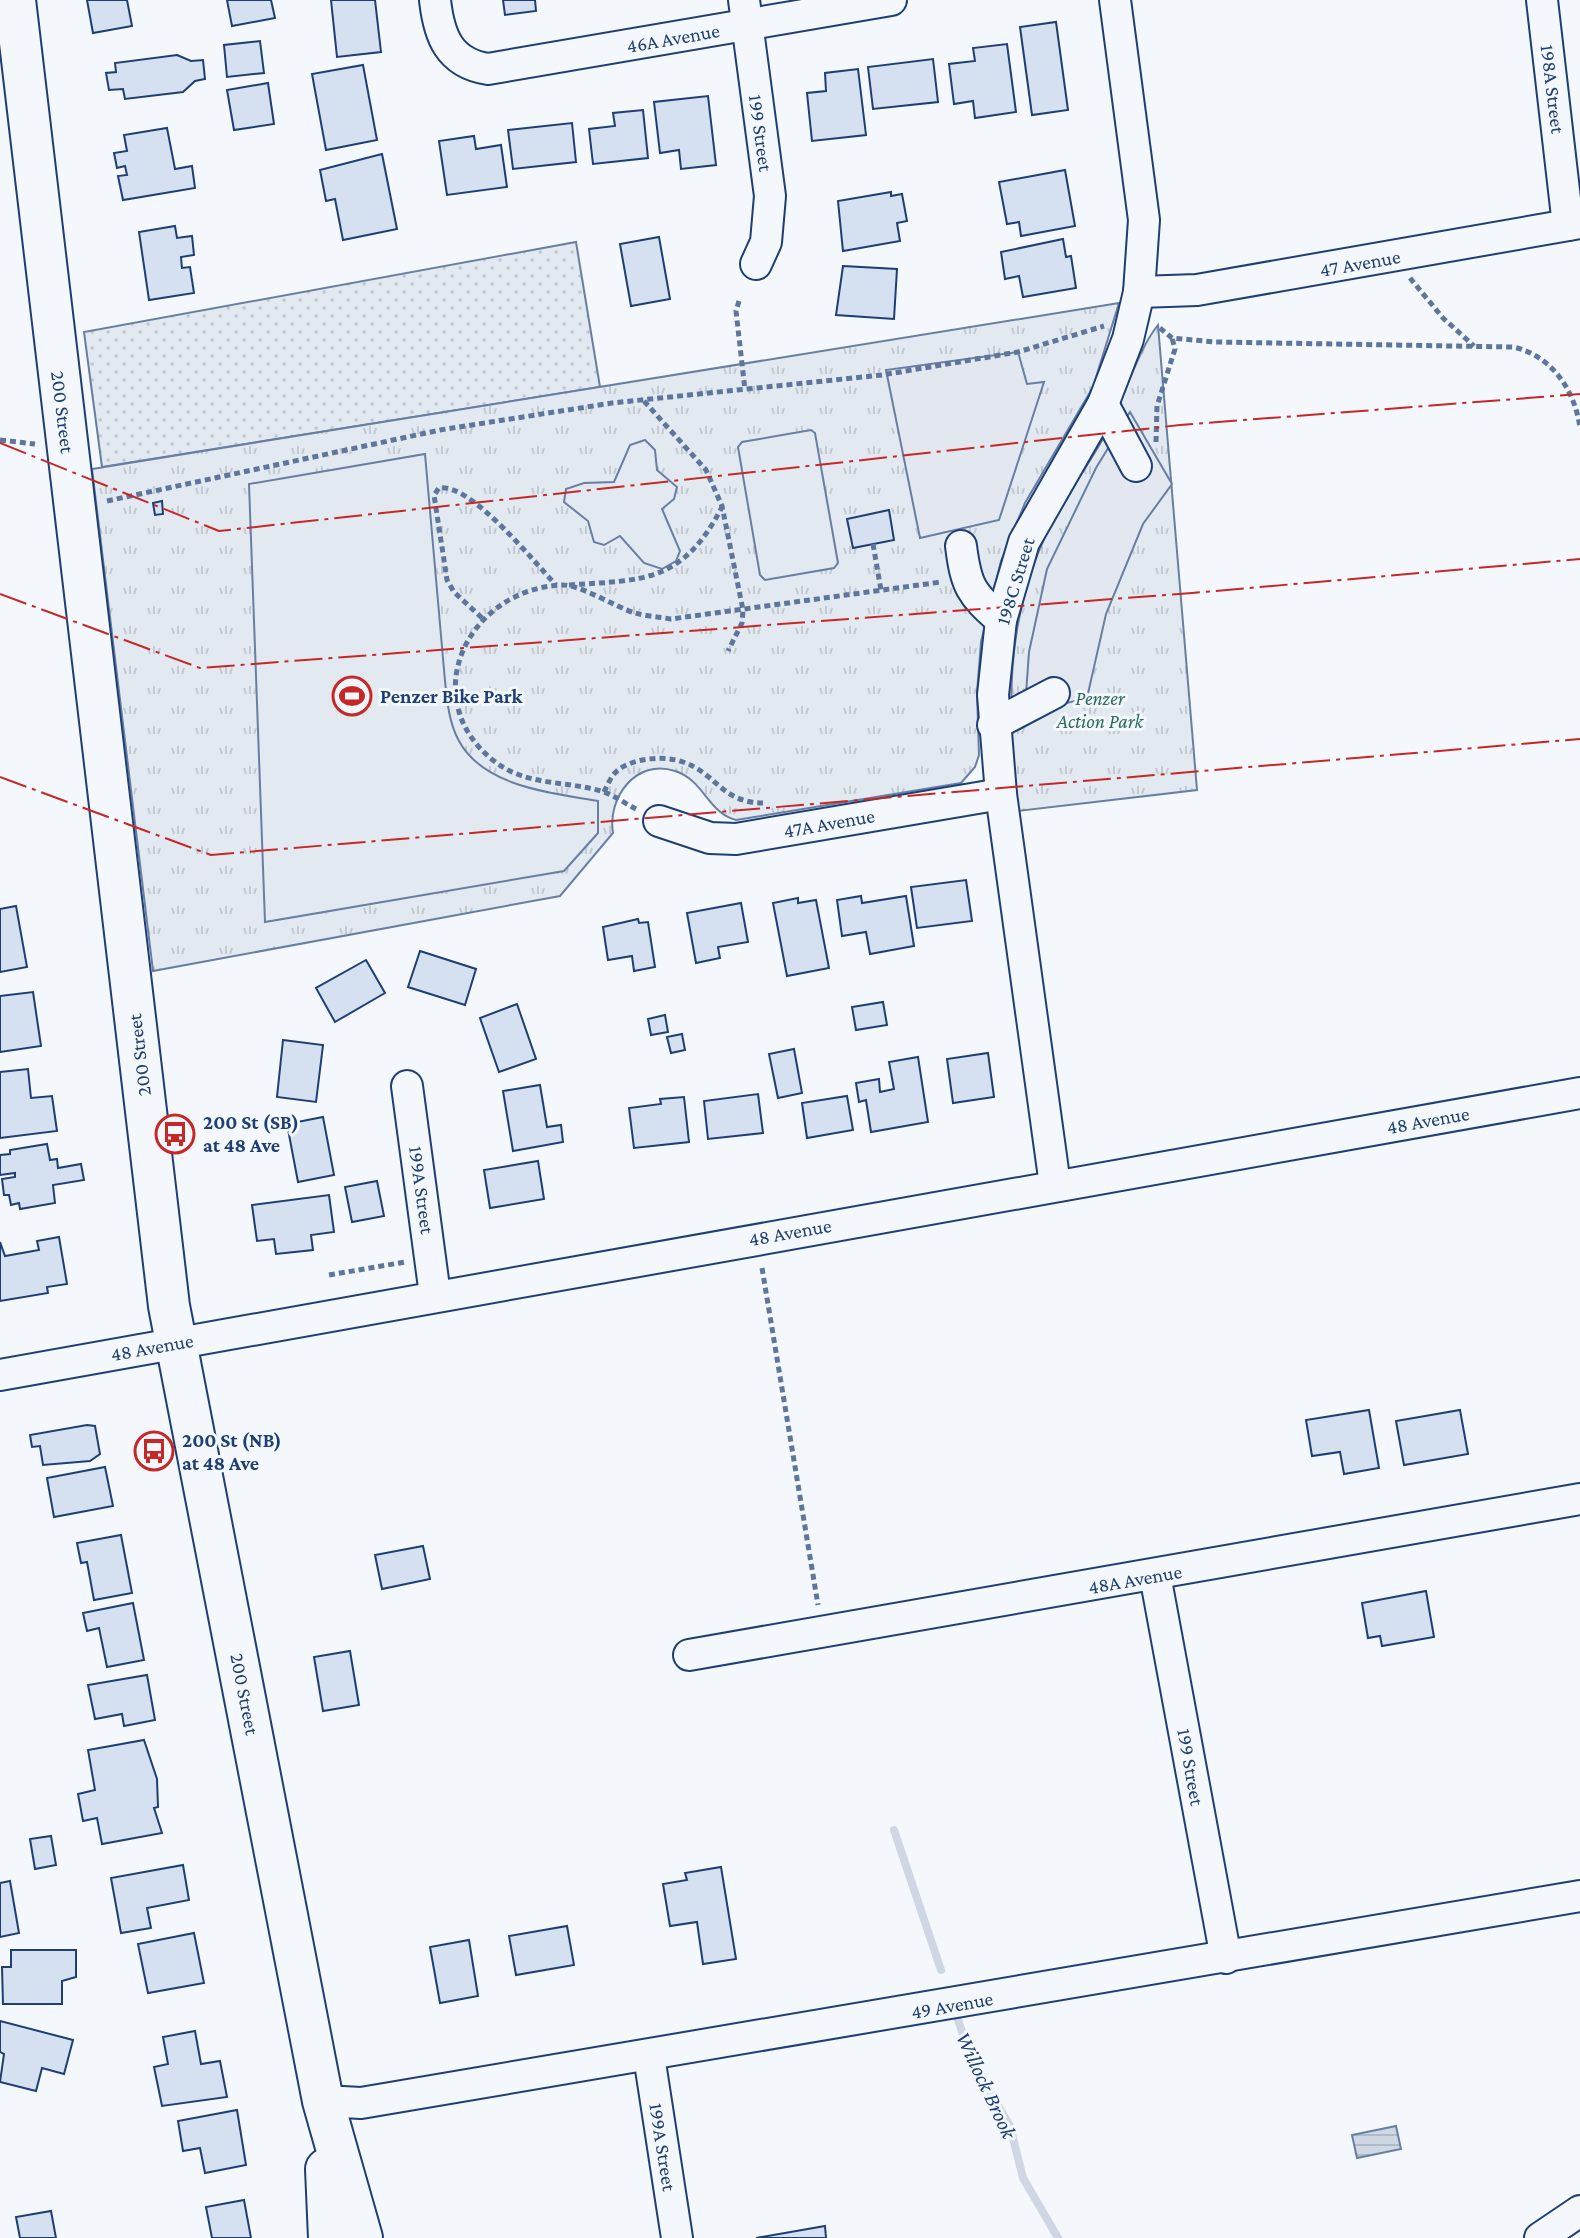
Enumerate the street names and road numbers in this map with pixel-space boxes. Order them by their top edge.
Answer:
street label: 46A Avenue [625,19,722,57]
street label: 198A Street [1537,43,1569,135]
street label: 199 Street [745,93,777,173]
street label: 47 Avenue [1318,245,1402,281]
street label: 200 Street [47,370,79,455]
street label: 198C Street [991,534,1039,627]
street label: 47A Avenue [782,804,877,842]
street label: 200 Street [123,1012,155,1097]
street label: 48 Avenue [1385,1102,1471,1138]
street label: 199A Street [405,1145,439,1236]
street label: 48 Avenue [747,1214,833,1250]
street label: 48 Avenue [109,1329,195,1365]
street label: 48A Avenue [1086,1560,1184,1598]
street label: 200 Street [226,1651,264,1737]
street label: 199 Street [1173,1727,1209,1807]
street label: 49 Avenue [909,1987,995,2023]
street label: 199A Street [645,2101,681,2193]

